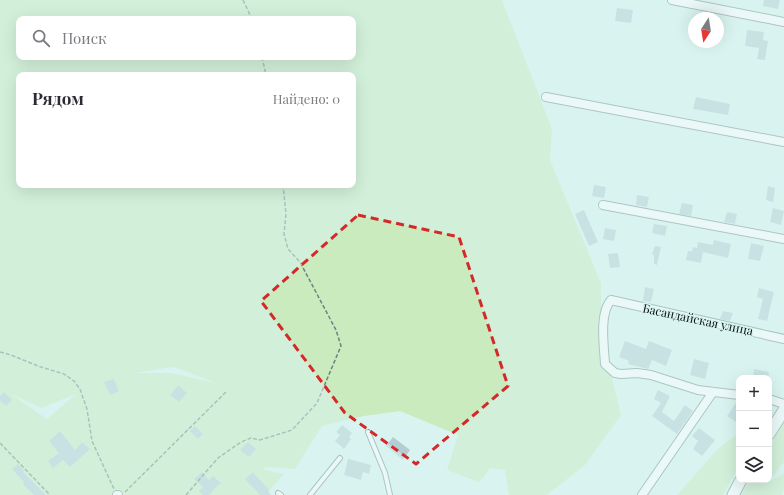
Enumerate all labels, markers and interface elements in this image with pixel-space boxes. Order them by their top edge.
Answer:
north arrow [688,12,724,48]
search box [16,16,356,60]
icon: search [30,27,52,49]
text: Поиск [62,28,107,48]
text: Рядом [32,87,84,109]
text: Найдено: 0 [273,90,340,107]
street label: Басандайская улица [641,299,755,339]
map controls [736,375,772,483]
button: + [736,375,772,411]
button: − [736,411,772,447]
button: layers [736,447,772,483]

